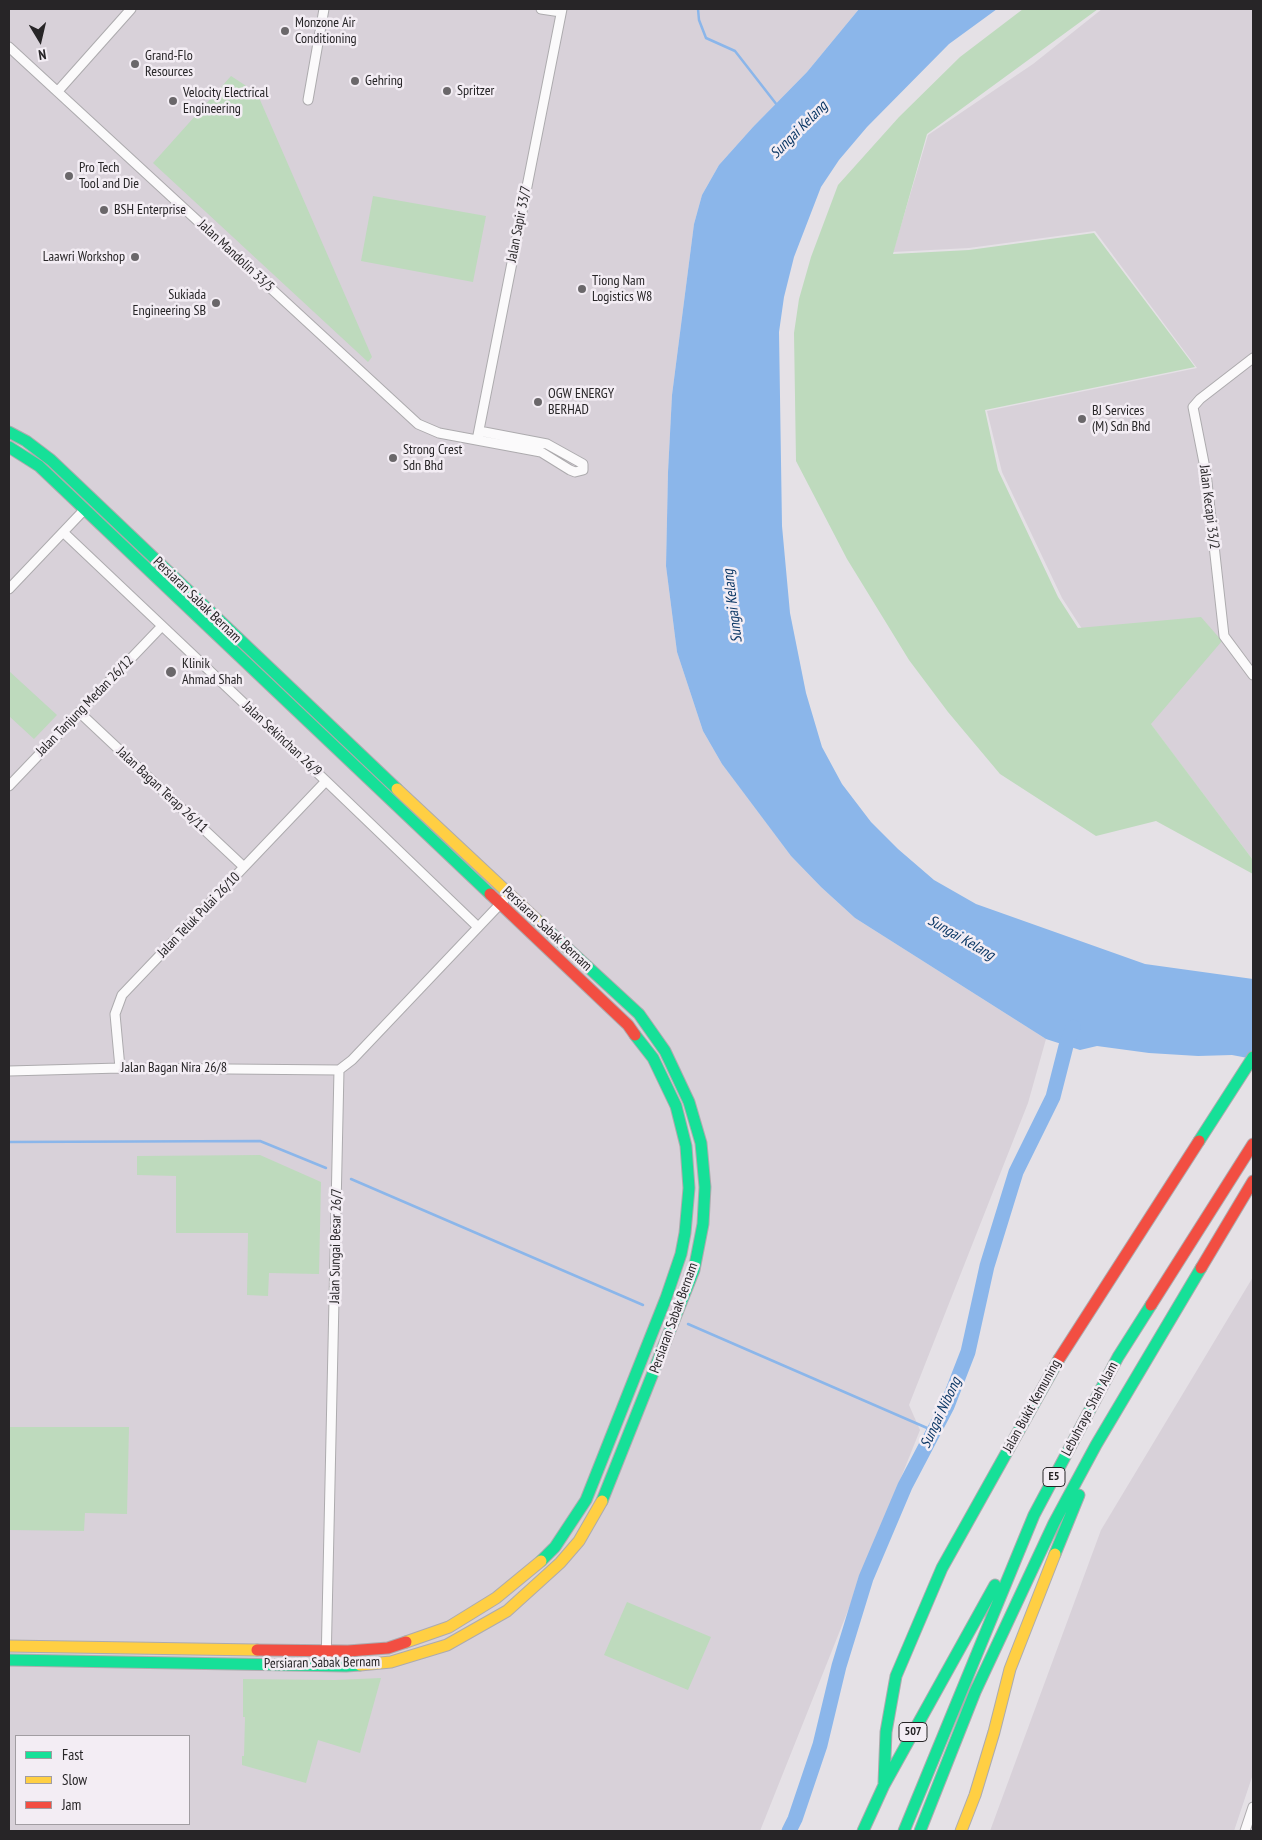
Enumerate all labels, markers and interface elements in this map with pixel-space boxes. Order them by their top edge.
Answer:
north arrow [15,15,65,65]
place label: Monzone Air Conditioning [295,15,357,48]
marker: Monzone Air Conditioning [279,25,291,37]
text: N [37,45,47,64]
place label: Grand-Flo Resources [145,48,193,80]
marker: Grand-Flo Resources [129,58,141,70]
place label: Gehring [365,73,403,89]
marker: Gehring [349,75,361,87]
place label: Spritzer [457,83,494,99]
place label: Velocity Electrical Engineering [183,85,268,118]
marker: Spritzer [441,85,453,97]
marker: Velocity Electrical Engineering [167,95,179,107]
water label: Sungai Kelang [766,97,832,163]
place label: Pro Tech Tool and Die [79,160,139,192]
marker: Pro Tech Tool and Die [63,170,75,182]
street label: Jalan Sapir 33/7 [503,184,535,264]
place label: BSH Enterprise [114,202,186,218]
marker: BSH Enterprise [98,204,110,216]
street label: Jalan Mandolin 33/5 [194,216,278,296]
place label: Laawri Workshop [43,249,125,265]
marker: Laawri Workshop [129,251,141,263]
place label: Tiong Nam Logistics W8 [592,273,652,306]
marker: Tiong Nam Logistics W8 [576,283,588,295]
place label: Sukiada Engineering SB [133,287,206,320]
marker: Sukiada Engineering SB [210,297,222,309]
place label: OGW ENERGY BERHAD [548,386,614,418]
marker: OGW ENERGY BERHAD [532,396,544,408]
place label: BJ Services (M) Sdn Bhd [1092,403,1150,436]
marker: BJ Services (M) Sdn Bhd [1076,413,1088,425]
place label: Strong Crest Sdn Bhd [403,442,462,474]
marker: Strong Crest Sdn Bhd [387,452,399,464]
street label: Jalan Kecapi 33/2 [1196,464,1222,550]
street label: Persiaran Sabak Bernam [149,554,245,646]
water label: Sungai Kelang [720,568,746,644]
street label: Jalan Tanjung Medan 26/12 [33,652,137,760]
place label: Klinik Ahmad Shah [182,656,242,689]
marker: Klinik Ahmad Shah [164,665,178,679]
street label: Jalan Sekinchan 26/9 [239,698,325,780]
street label: Jalan Bagan Terap 26/11 [113,744,211,836]
street label: Jalan Teluk Pulai 26/10 [154,869,244,961]
street label: Persiaran Sabak Bernam [499,883,595,975]
water label: Sungai Kelang [924,912,998,964]
street label: Jalan Bagan Nira 26/8 [121,1060,227,1076]
street label: Jalan Sungai Besar 26/7 [327,1188,345,1304]
street label: Persiaran Sabak Bernam [646,1261,702,1375]
street label: Jalan Bukit Kemuning [1000,1357,1064,1455]
street label: Lebuhraya Shah Alam [1058,1359,1122,1459]
water label: Sungai Nibong [917,1375,965,1451]
road number: E5 [1043,1468,1065,1486]
street label: Persiaran Sabak Bernam [264,1654,380,1672]
road number: 507 [899,1722,927,1741]
legend [15,1735,190,1825]
text: Fast [62,1745,83,1764]
text: Slow [62,1770,87,1789]
text: Jam [62,1795,81,1814]

